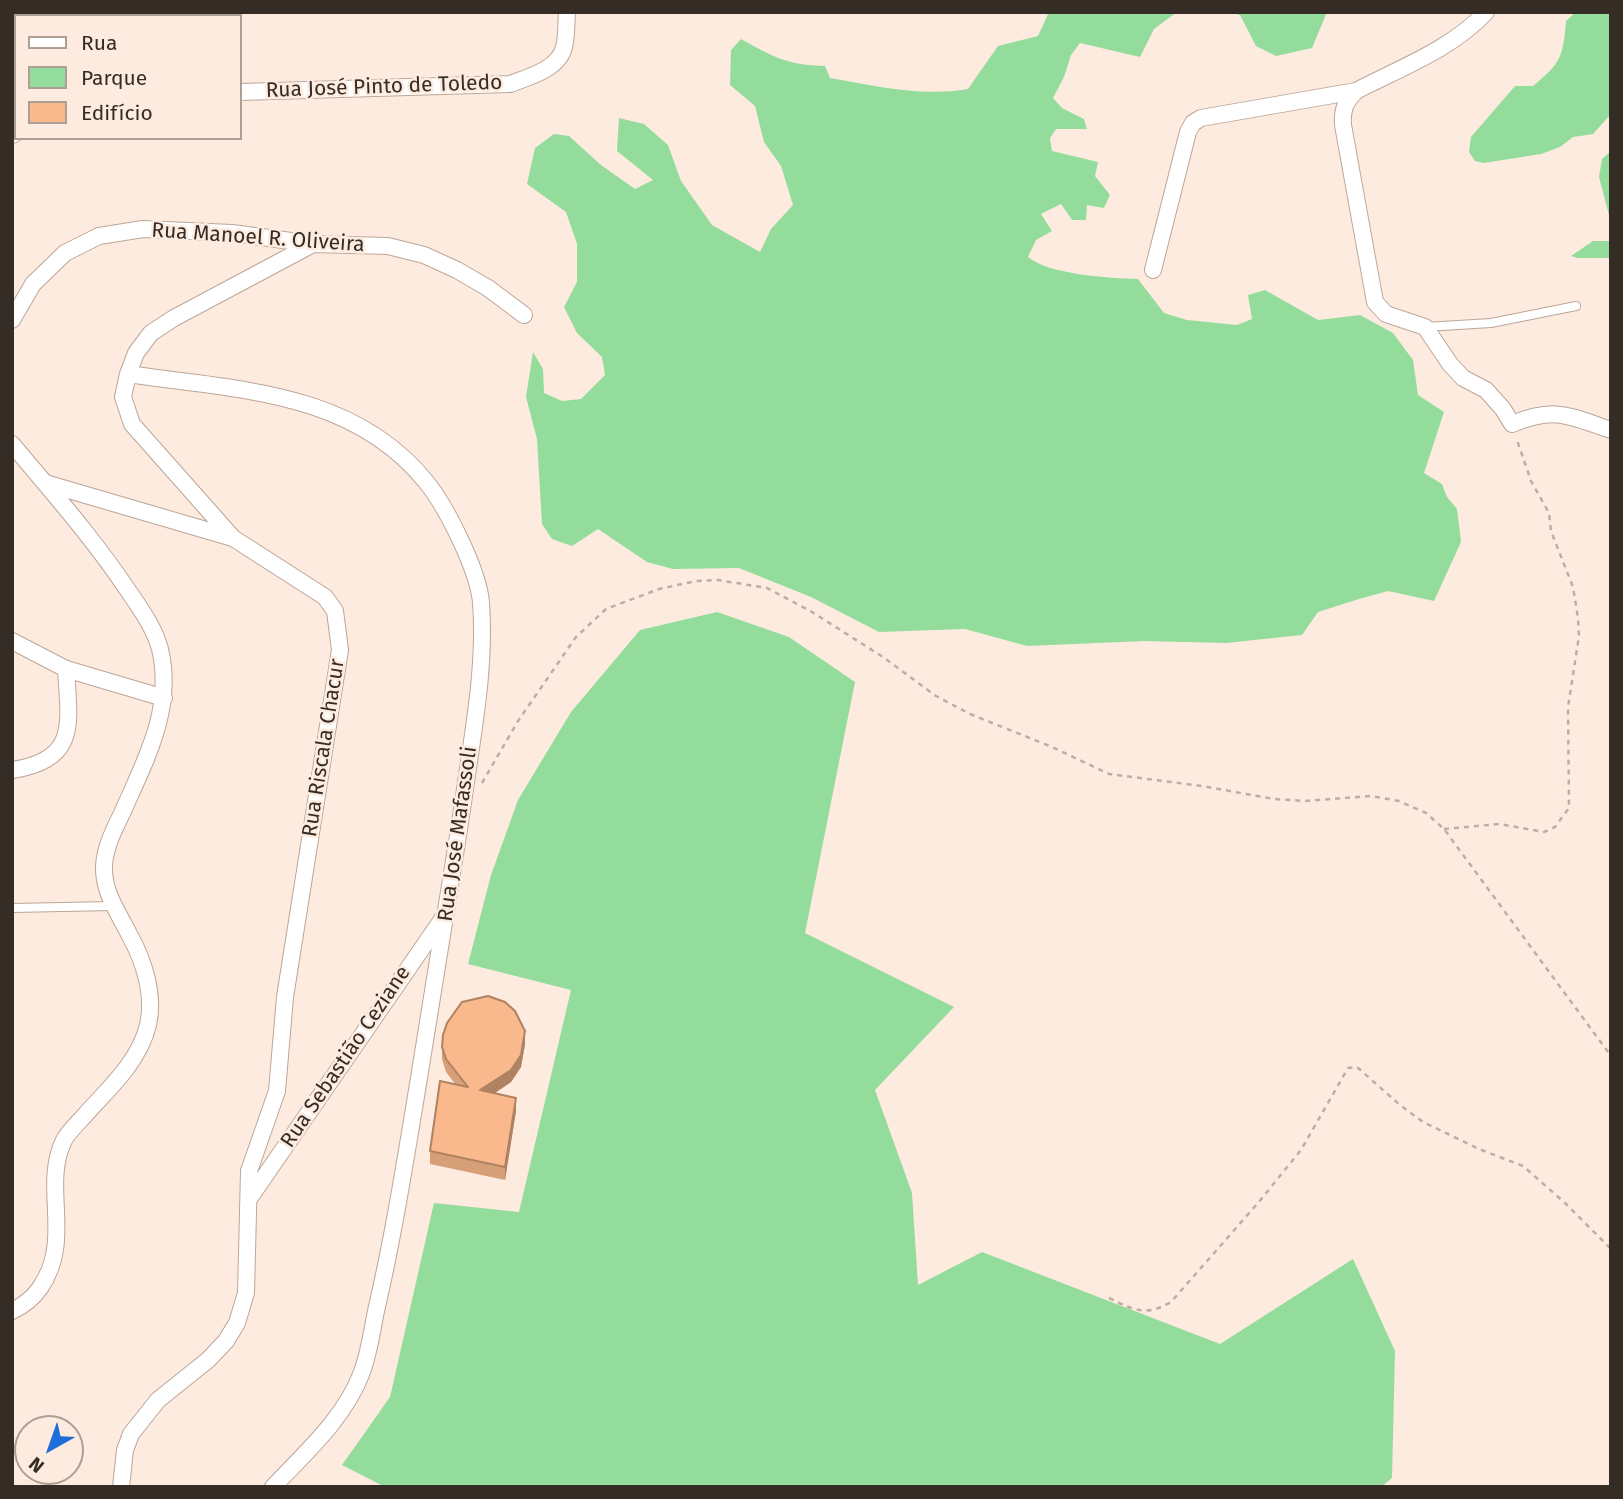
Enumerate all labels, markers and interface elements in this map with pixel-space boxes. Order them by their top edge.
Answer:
legend [14,14,242,140]
text: Rua [81,30,117,56]
text: Parque [81,65,147,91]
street label: Rua José Pinto de Toledo [265,70,503,104]
text: Edifício [81,100,153,126]
street label: Rua Manoel R. Oliveira [151,218,365,258]
street label: Rua Riscala Chacur [297,657,351,839]
street label: Rua José Mafassoli [433,745,483,923]
street label: Rua Sebastião Ceziane [276,961,416,1153]
north arrow [14,1415,84,1485]
text: N [24,1452,49,1478]

